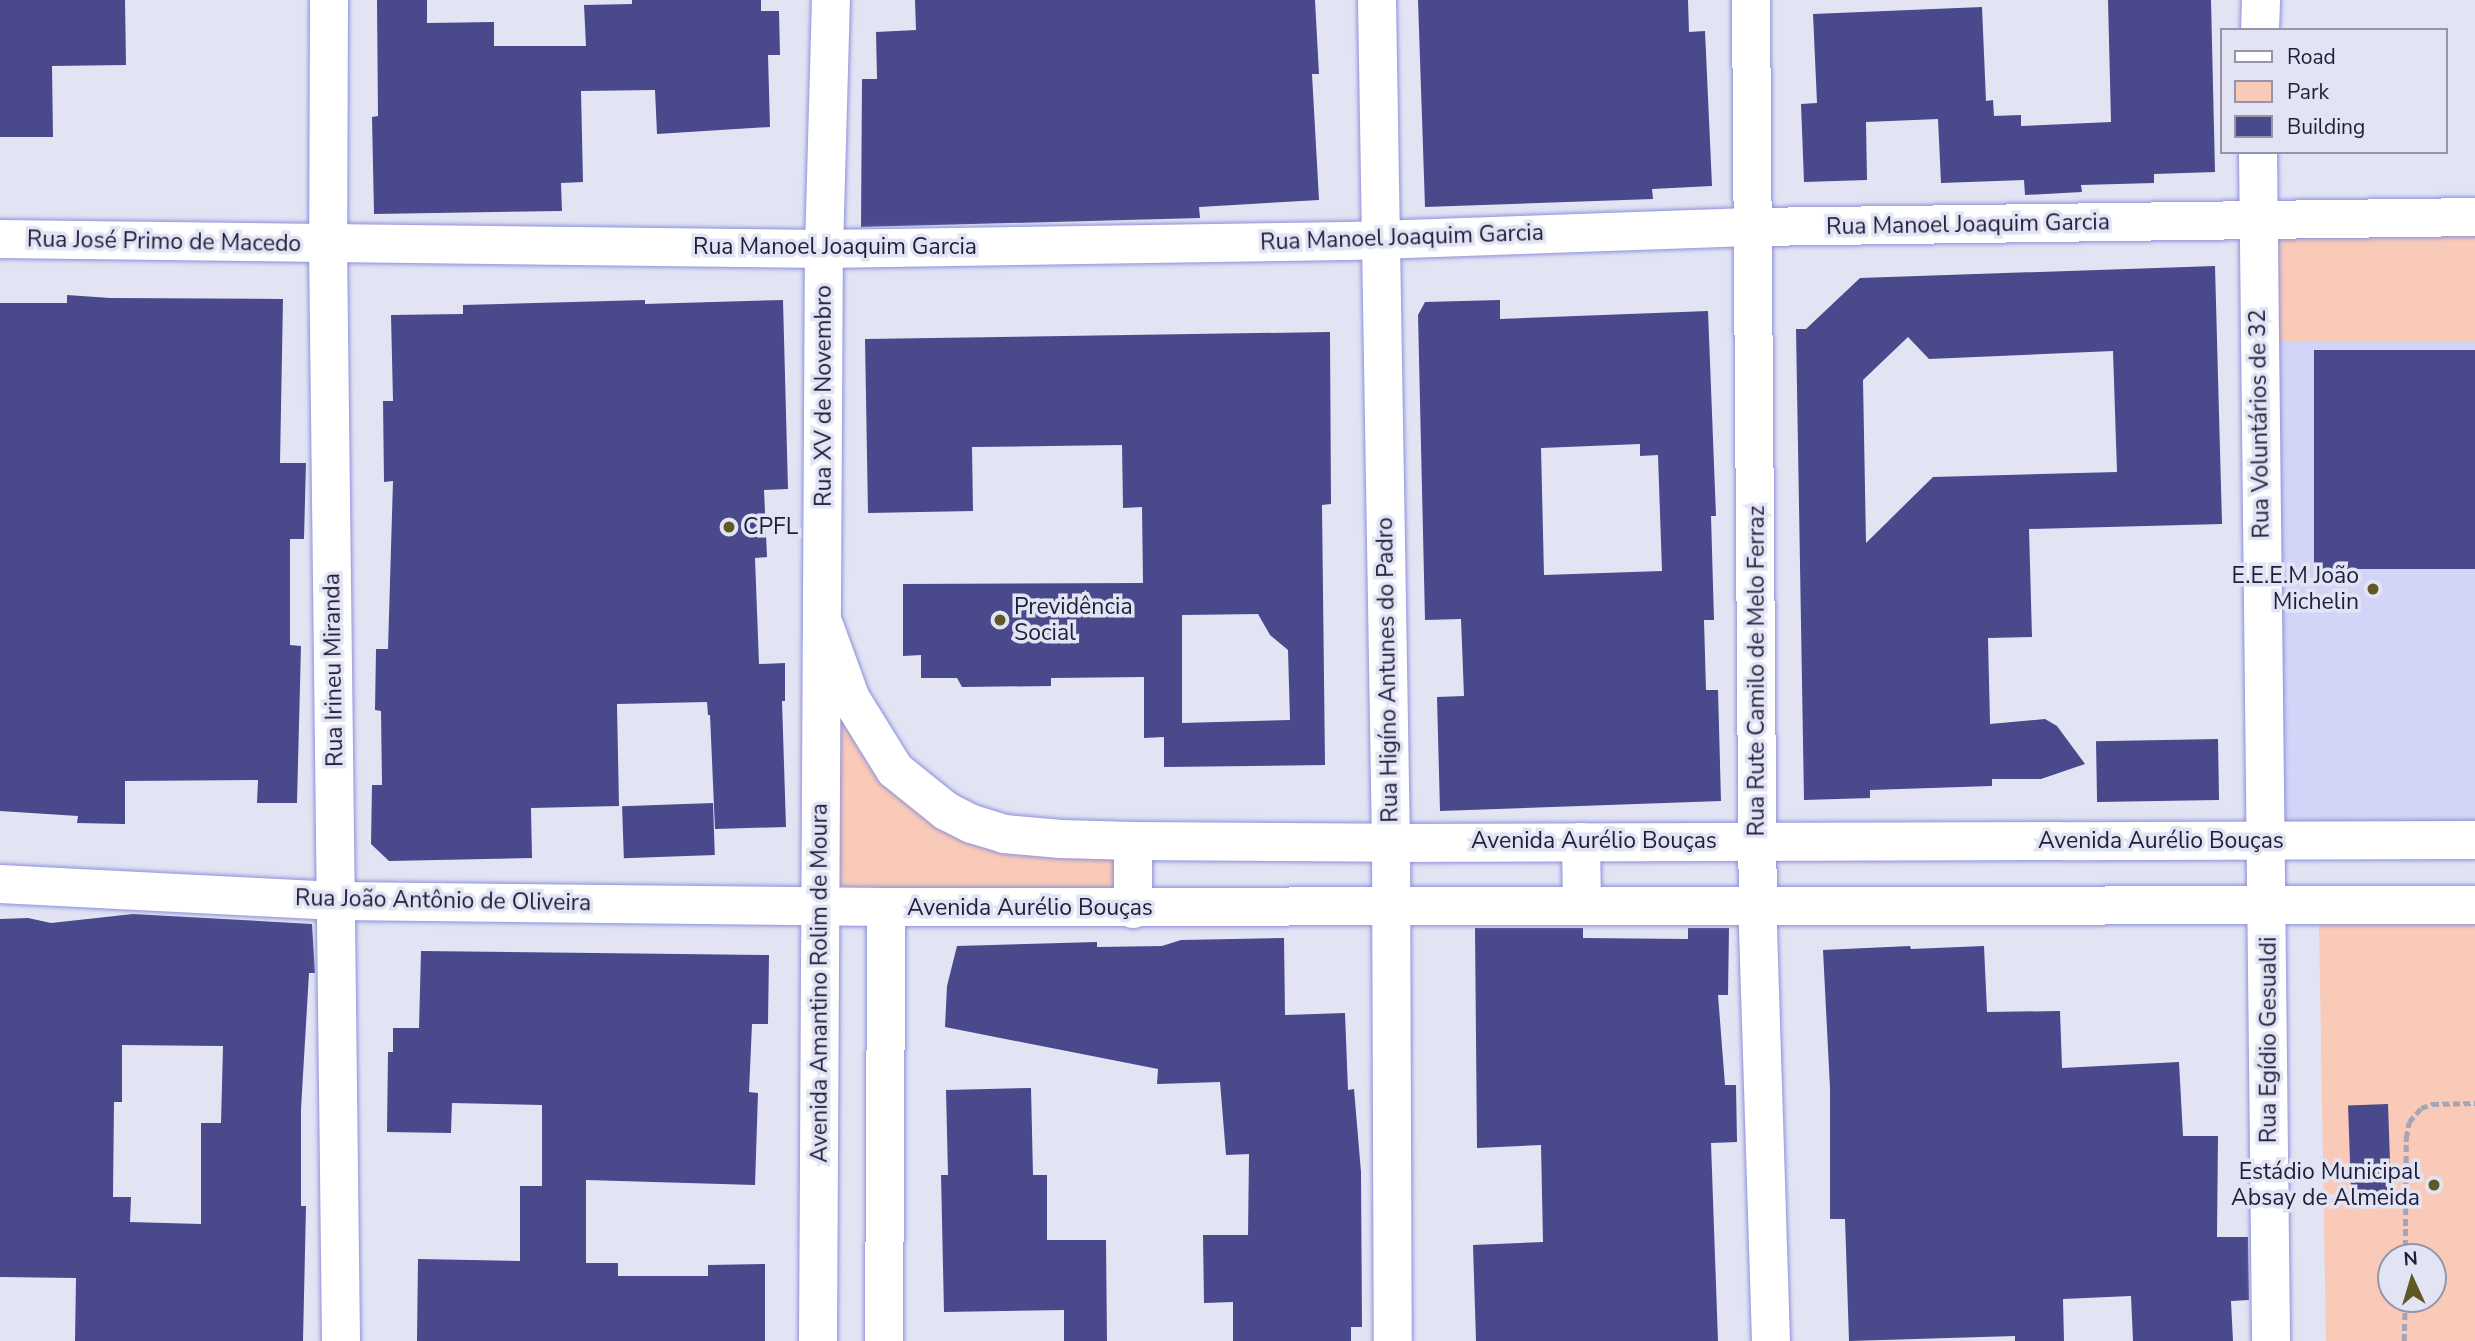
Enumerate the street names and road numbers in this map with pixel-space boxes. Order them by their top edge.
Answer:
street label: Rua Manoel Joaquim Garcia [1826,209,2110,241]
street label: Rua Manoel Joaquim Garcia [1260,219,1544,257]
street label: Rua José Primo de Macedo [27,226,301,258]
street label: Rua Manoel Joaquim Garcia [693,233,977,261]
street label: Rua XV de Novembro [810,285,838,507]
street label: Rua Voluntários de 32 [2244,309,2276,539]
street label: Rua Rute Camilo de Melo Ferraz [1743,506,1771,836]
street label: Rua Higíno Antunes do Padro [1372,517,1404,823]
street label: Rua Irineu Miranda [319,573,349,767]
street label: Avenida Amantino Rolim de Moura [806,803,834,1163]
street label: Avenida Aurélio Bouças [1471,827,1717,855]
street label: Avenida Aurélio Bouças [2038,827,2284,855]
street label: Rua João Antônio de Oliveira [295,885,591,917]
street label: Avenida Aurélio Bouças [907,894,1153,922]
street label: Rua Egídio Gesualdi [2255,937,2283,1143]

